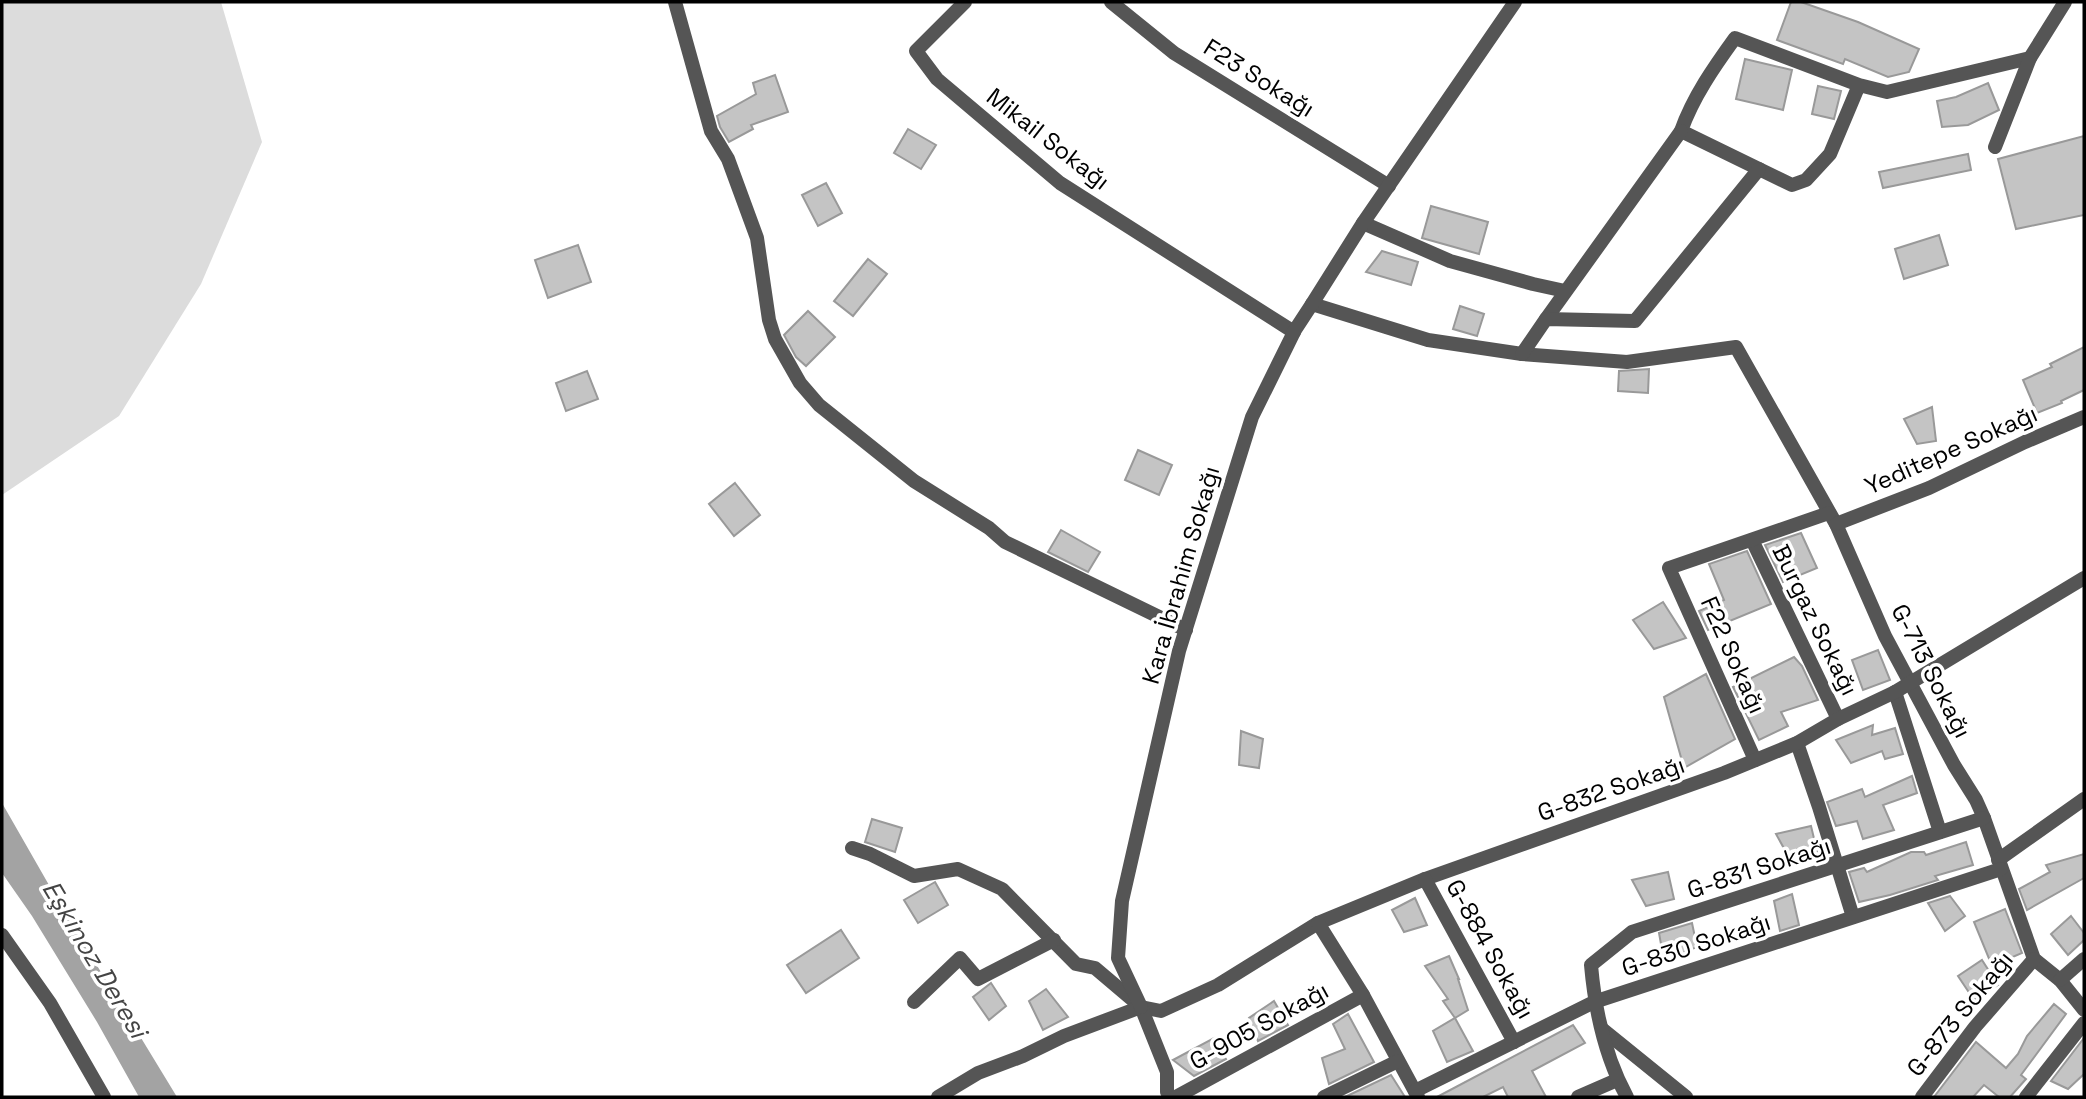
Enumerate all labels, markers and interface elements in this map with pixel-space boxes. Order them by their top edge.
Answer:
street label: F23 Sokağı [1198,31,1320,124]
street label: Mikail Sokağı [980,81,1116,196]
street label: Yeditepe Sokağı [1860,398,2042,501]
street label: Kara İbrahim Sokağı [1135,462,1226,687]
street label: Burgaz Sokağı [1766,539,1865,700]
street label: F22 Sokağı [1694,591,1773,718]
street label: G-713 Sokağı [1884,599,1978,743]
street label: G-832 Sokağı [1533,749,1689,828]
street label: G-831 Sokağı [1683,830,1834,905]
water label: Eşkinoz Deresi [35,874,157,1046]
street label: G-884 Sokağı [1439,874,1542,1024]
street label: G-830 Sokağı [1617,906,1774,983]
street label: G-873 Sokağı [1900,945,2020,1083]
street label: G-905 Sokağı [1184,975,1334,1077]

